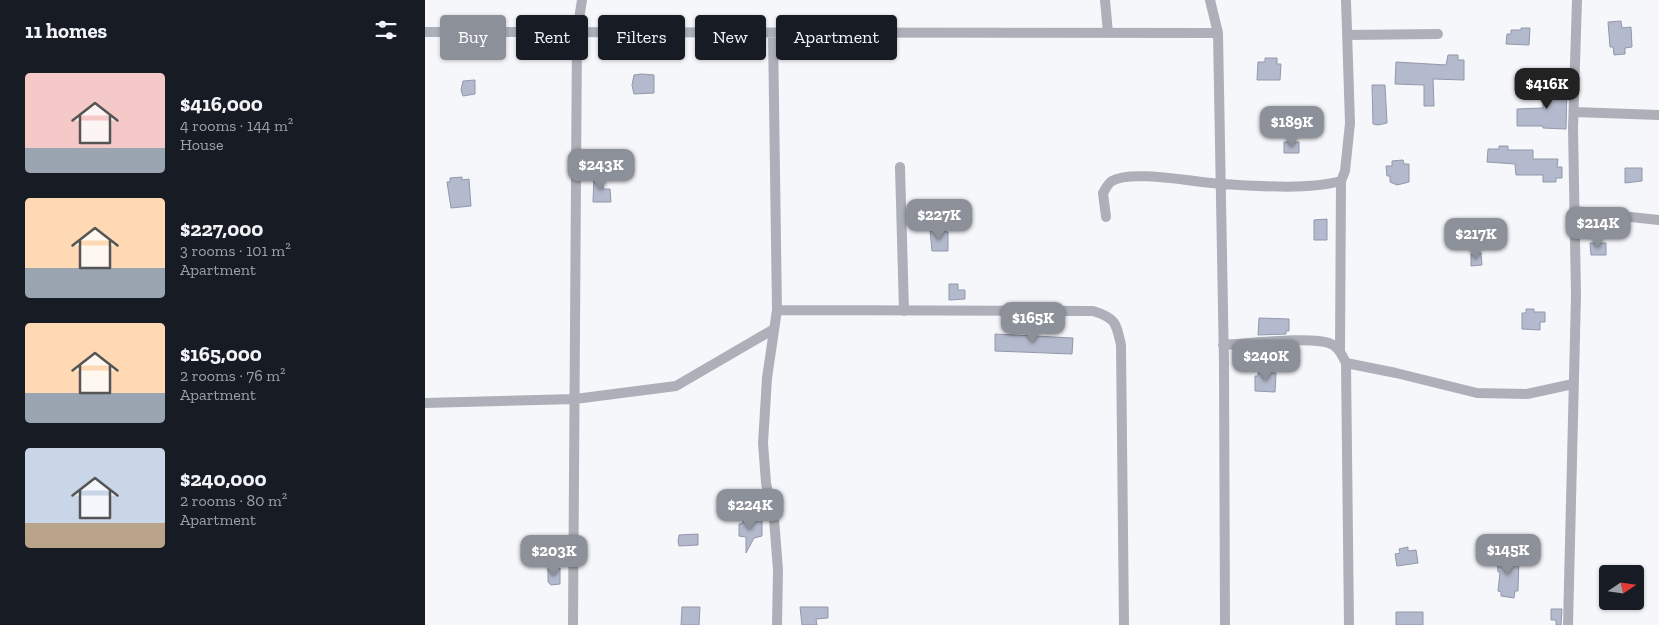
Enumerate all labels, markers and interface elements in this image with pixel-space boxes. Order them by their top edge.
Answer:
chip: Buy [440,15,506,60]
chip: Rent [516,15,588,60]
chip: Filters [598,15,685,60]
chip: New [695,15,766,60]
chip: Apartment [776,15,897,60]
icon: filters [372,16,400,44]
text: 11 homes [25,18,107,43]
pin: $416K [1512,68,1582,110]
text: $416K [1526,74,1568,93]
text: $416,000 [180,91,263,116]
icon: home [65,93,125,153]
pin: $189K [1257,106,1327,148]
text: $189K [1271,112,1313,131]
text: 4 rooms · 144 m² [180,116,293,135]
text: House [180,135,223,154]
pin: $243K [566,148,636,191]
text: $243K [579,155,623,174]
pin: $227K [904,198,974,241]
text: $227K [917,205,961,224]
pin: $214K [1563,206,1633,249]
text: $214K [1577,213,1619,232]
text: $227,000 [180,216,263,241]
icon: home [65,218,125,278]
pin: $217K [1441,218,1511,260]
text: $217K [1455,224,1497,243]
text: 3 rooms · 101 m² [180,241,291,260]
text: Apartment [180,260,256,279]
pin: $165K [998,302,1068,344]
text: $165K [1012,308,1054,327]
pin: $240K [1231,340,1301,382]
text: $165,000 [180,341,262,366]
icon: home [65,343,125,403]
text: $240K [1243,346,1289,365]
text: 2 rooms · 76 m² [180,366,286,385]
text: Apartment [180,385,256,404]
text: $240,000 [180,466,267,491]
icon: home [65,468,125,528]
pin: $224K [715,488,785,531]
text: 2 rooms · 80 m² [180,491,287,510]
text: $224K [728,495,772,514]
text: Apartment [180,510,256,529]
pin: $203K [519,534,589,577]
pin: $145K [1473,534,1543,576]
text: $145K [1487,540,1529,559]
text: $203K [532,541,576,560]
north arrow [1599,565,1644,610]
map controls [1599,565,1644,610]

